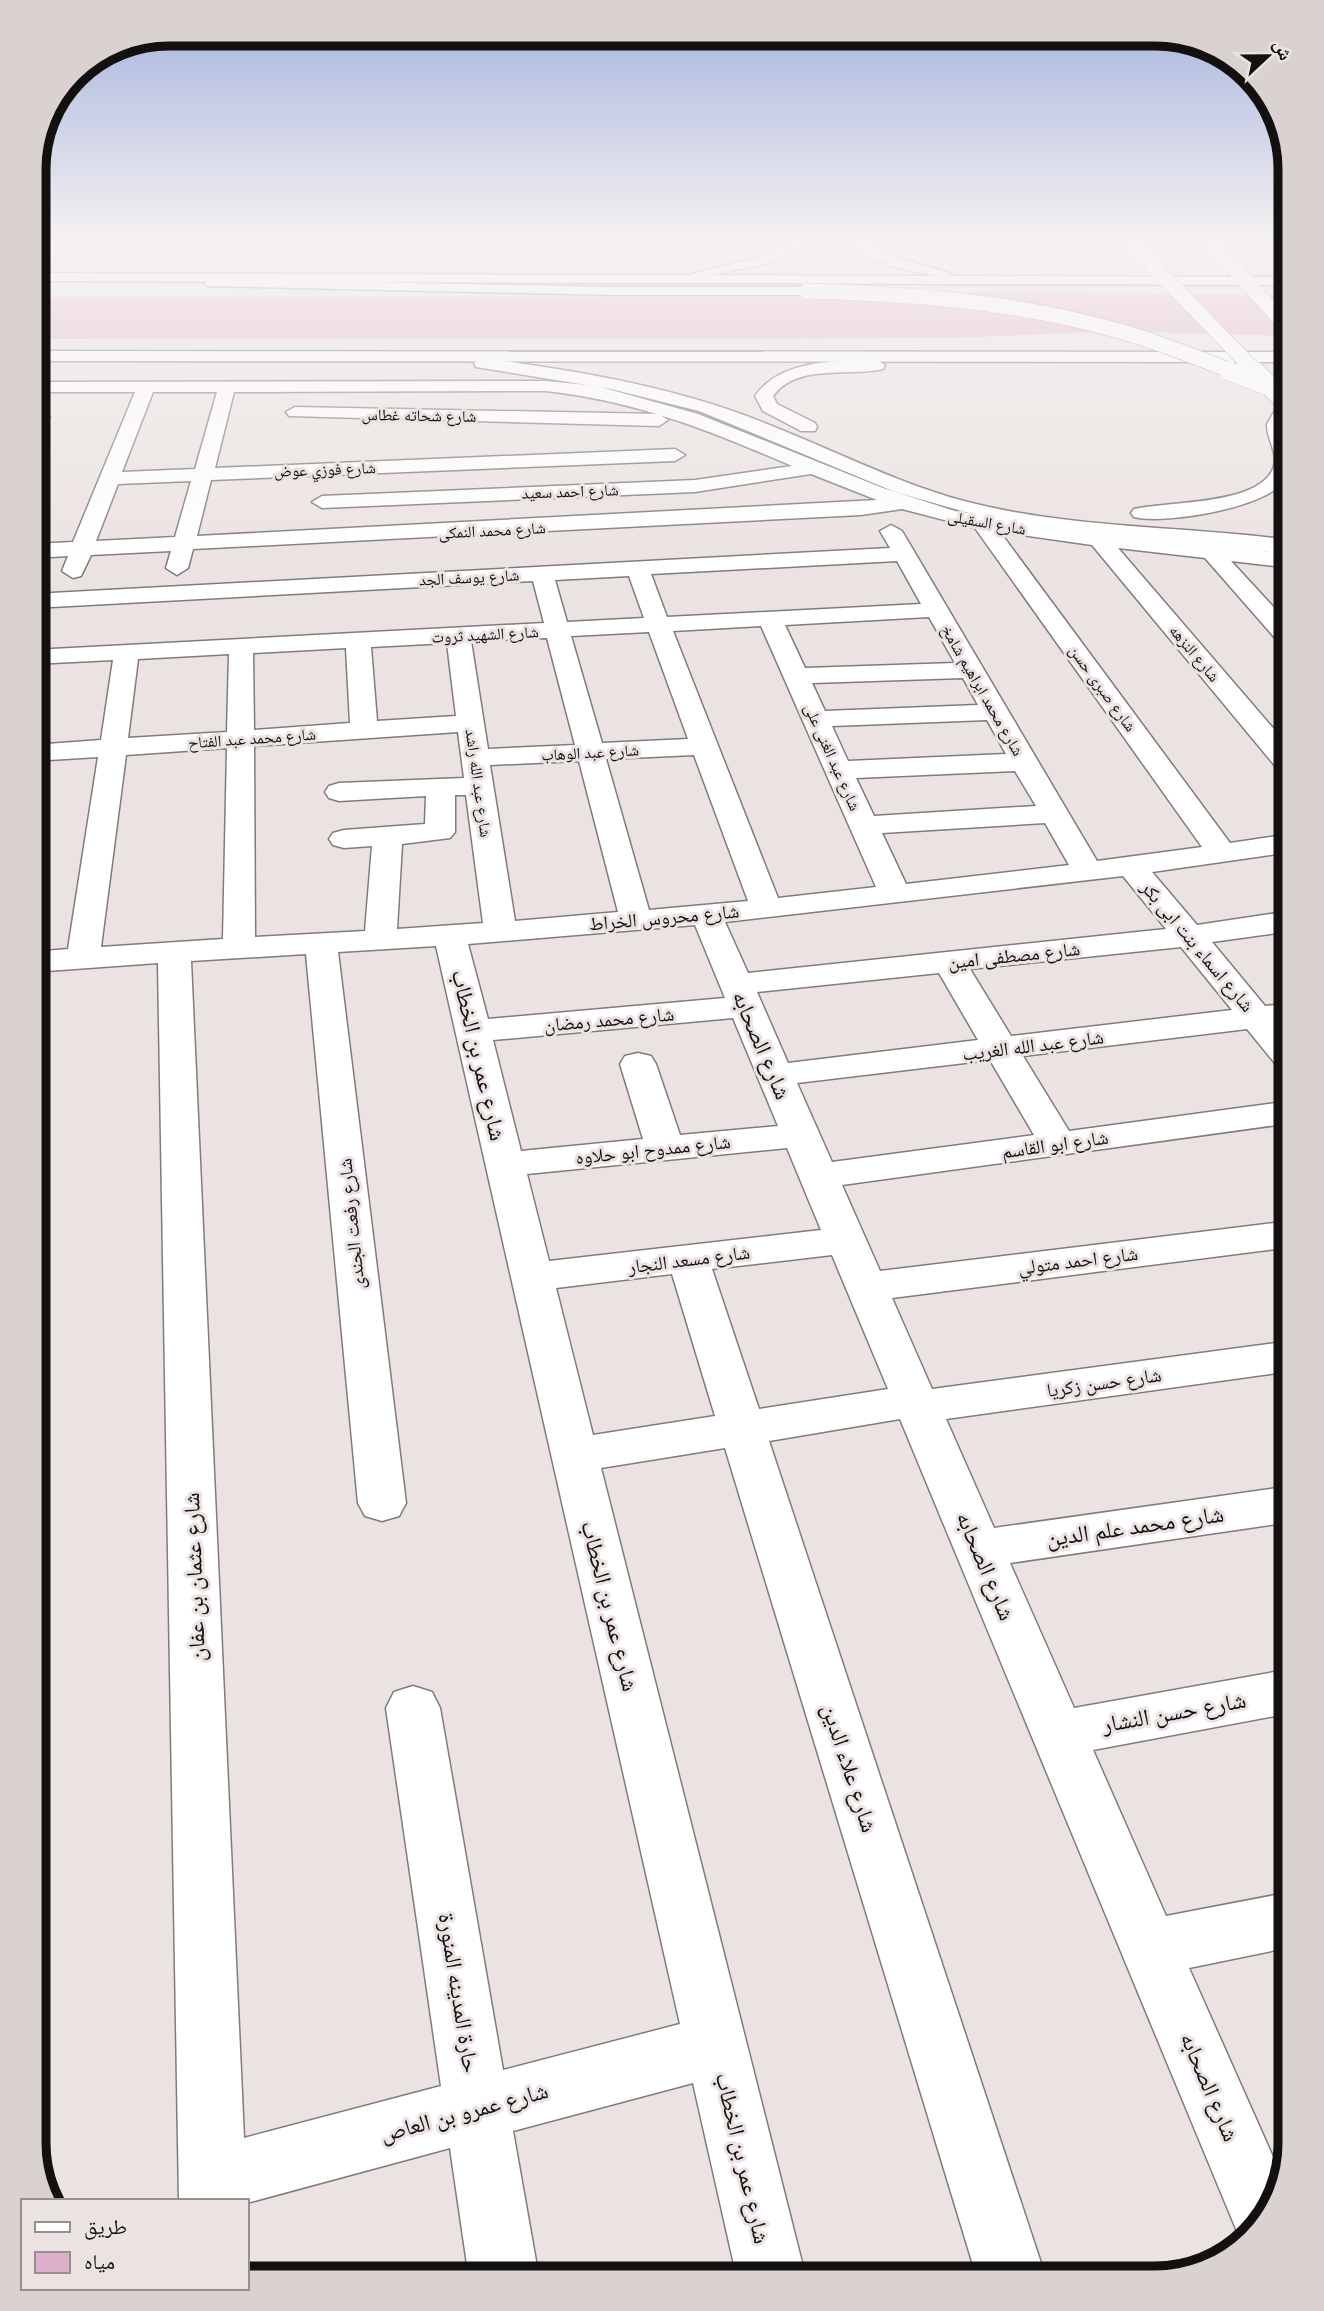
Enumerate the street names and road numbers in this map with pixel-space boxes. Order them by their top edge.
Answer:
street label: شارع شحاته غطاس [361,403,477,427]
street label: شارع فوزي عوض [274,456,376,484]
street label: شارع احمد سعيد [521,478,619,504]
street label: شارع السقيلى [946,504,1028,540]
street label: شارع محمد النمكى [438,516,546,544]
street label: شارع يوسف الجد [418,563,520,591]
street label: شارع الشهيد ثروت [431,620,539,648]
street label: شارع محمد ابراهيم شامخ [937,620,1029,760]
street label: شارع النزهه [1165,620,1225,686]
street label: شارع صبرى حسن [1064,640,1142,736]
street label: شارع عبد الغنى على [800,700,866,814]
street label: شارع محمد عبد الفتاح [187,723,317,753]
street label: شارع عبد الله راشد [461,727,497,839]
street label: شارع عبد الوهاب [541,738,639,766]
street label: شارع اسماء بنت ابى بكر [1136,874,1261,1016]
street label: شارع محروس الخراط [588,896,740,936]
street label: شارع مصطفى امين [947,934,1081,974]
street label: شارع عمر بن الخطاب [445,966,515,1144]
street label: شارع الصحابه [726,985,800,1104]
street label: شارع محمد رمضان [543,999,675,1037]
street label: شارع عبد الله الغريب [961,1022,1105,1066]
street label: شارع ابو القاسم [1000,1123,1110,1164]
street label: شارع ممدوح ابو حلاوه [574,1127,732,1169]
street label: شارع رفعت الجندى [330,1157,370,1291]
street label: شارع مسعد النجار [625,1238,751,1279]
street label: شارع احمد متولي [1016,1239,1140,1283]
street label: شارع حسن زكريا [1045,1360,1163,1402]
street label: شارع عثمان بن عفان [174,1492,212,1662]
street label: شارع محمد علم الدين [1044,1497,1226,1554]
street label: شارع الصحابه [950,1506,1024,1625]
street label: شارع عمر بن الخطاب [574,1517,648,1694]
street label: شارع حسن النشار [1098,1683,1248,1740]
street label: شارع علاء الدين [815,1699,887,1836]
street label: حارة المدينه المنورة [433,1911,488,2075]
street label: شارع الصحابه [1174,2027,1248,2146]
street label: شارع عمر بن الخطاب [709,2069,779,2247]
street label: شارع عمرو بن العاص [376,2073,551,2149]

